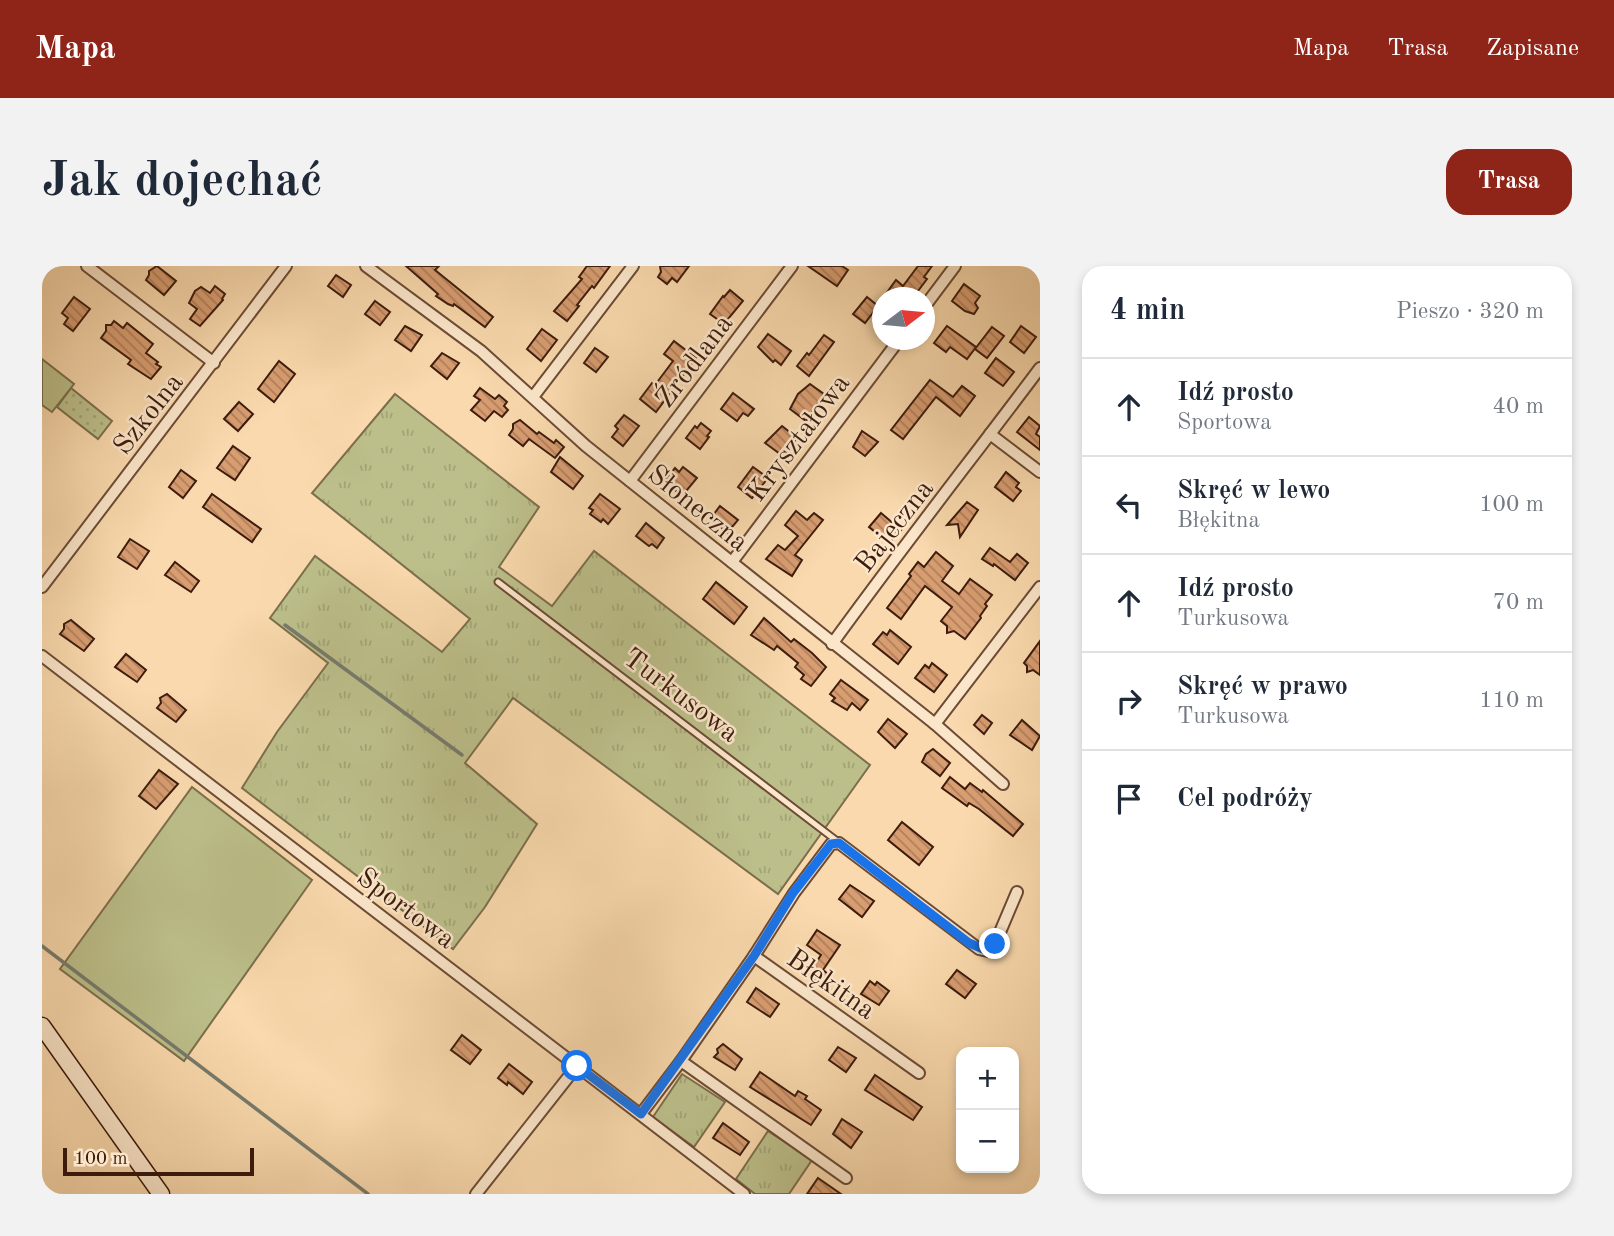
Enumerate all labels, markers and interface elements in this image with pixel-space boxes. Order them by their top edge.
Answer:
text: Mapa [35,33,116,66]
text: Mapa [1293,37,1349,61]
text: Trasa [1387,37,1448,61]
text: Zapisane [1486,37,1579,61]
button: Trasa [1446,149,1572,215]
text: Jak dojechać [42,158,323,207]
north arrow [872,287,935,350]
text: 4 min [1110,296,1185,326]
text: Pieszo · 320 m [1396,300,1544,323]
street label: Źródlana [648,307,739,414]
street label: Szkolna [109,369,190,461]
street label: Kryształowa [743,370,856,508]
text: Idź prosto [1177,380,1294,406]
icon: ahead [1110,388,1148,426]
text: 40 m [1493,395,1544,418]
text: Sportowa [1177,411,1272,434]
street label: Słoneczna [641,461,753,558]
street label: Bajeczna [851,475,940,578]
text: Skręć w lewo [1177,478,1330,504]
icon: left [1110,486,1148,524]
text: 100 m [1479,493,1544,516]
text: Błękitna [1177,509,1260,532]
text: Idź prosto [1177,576,1294,602]
icon: ahead [1110,584,1148,622]
text: 70 m [1493,591,1544,614]
text: Turkusowa [1177,607,1289,630]
street label: Turkusowa [617,644,743,749]
text: Skręć w prawo [1177,674,1348,700]
icon: right [1110,682,1148,720]
text: 110 m [1479,689,1544,712]
text: Turkusowa [1177,705,1289,728]
icon: arrive [1110,780,1148,818]
text: Cel podróży [1177,786,1313,812]
street label: Sportowa [351,864,460,955]
route end [979,928,1010,959]
street label: Błękitna [781,945,880,1026]
map controls [956,1047,1019,1173]
button: + [956,1047,1019,1110]
route start [561,1050,592,1081]
button: − [956,1110,1019,1173]
scale bar [63,1145,254,1177]
text: 100 m [74,1150,127,1169]

